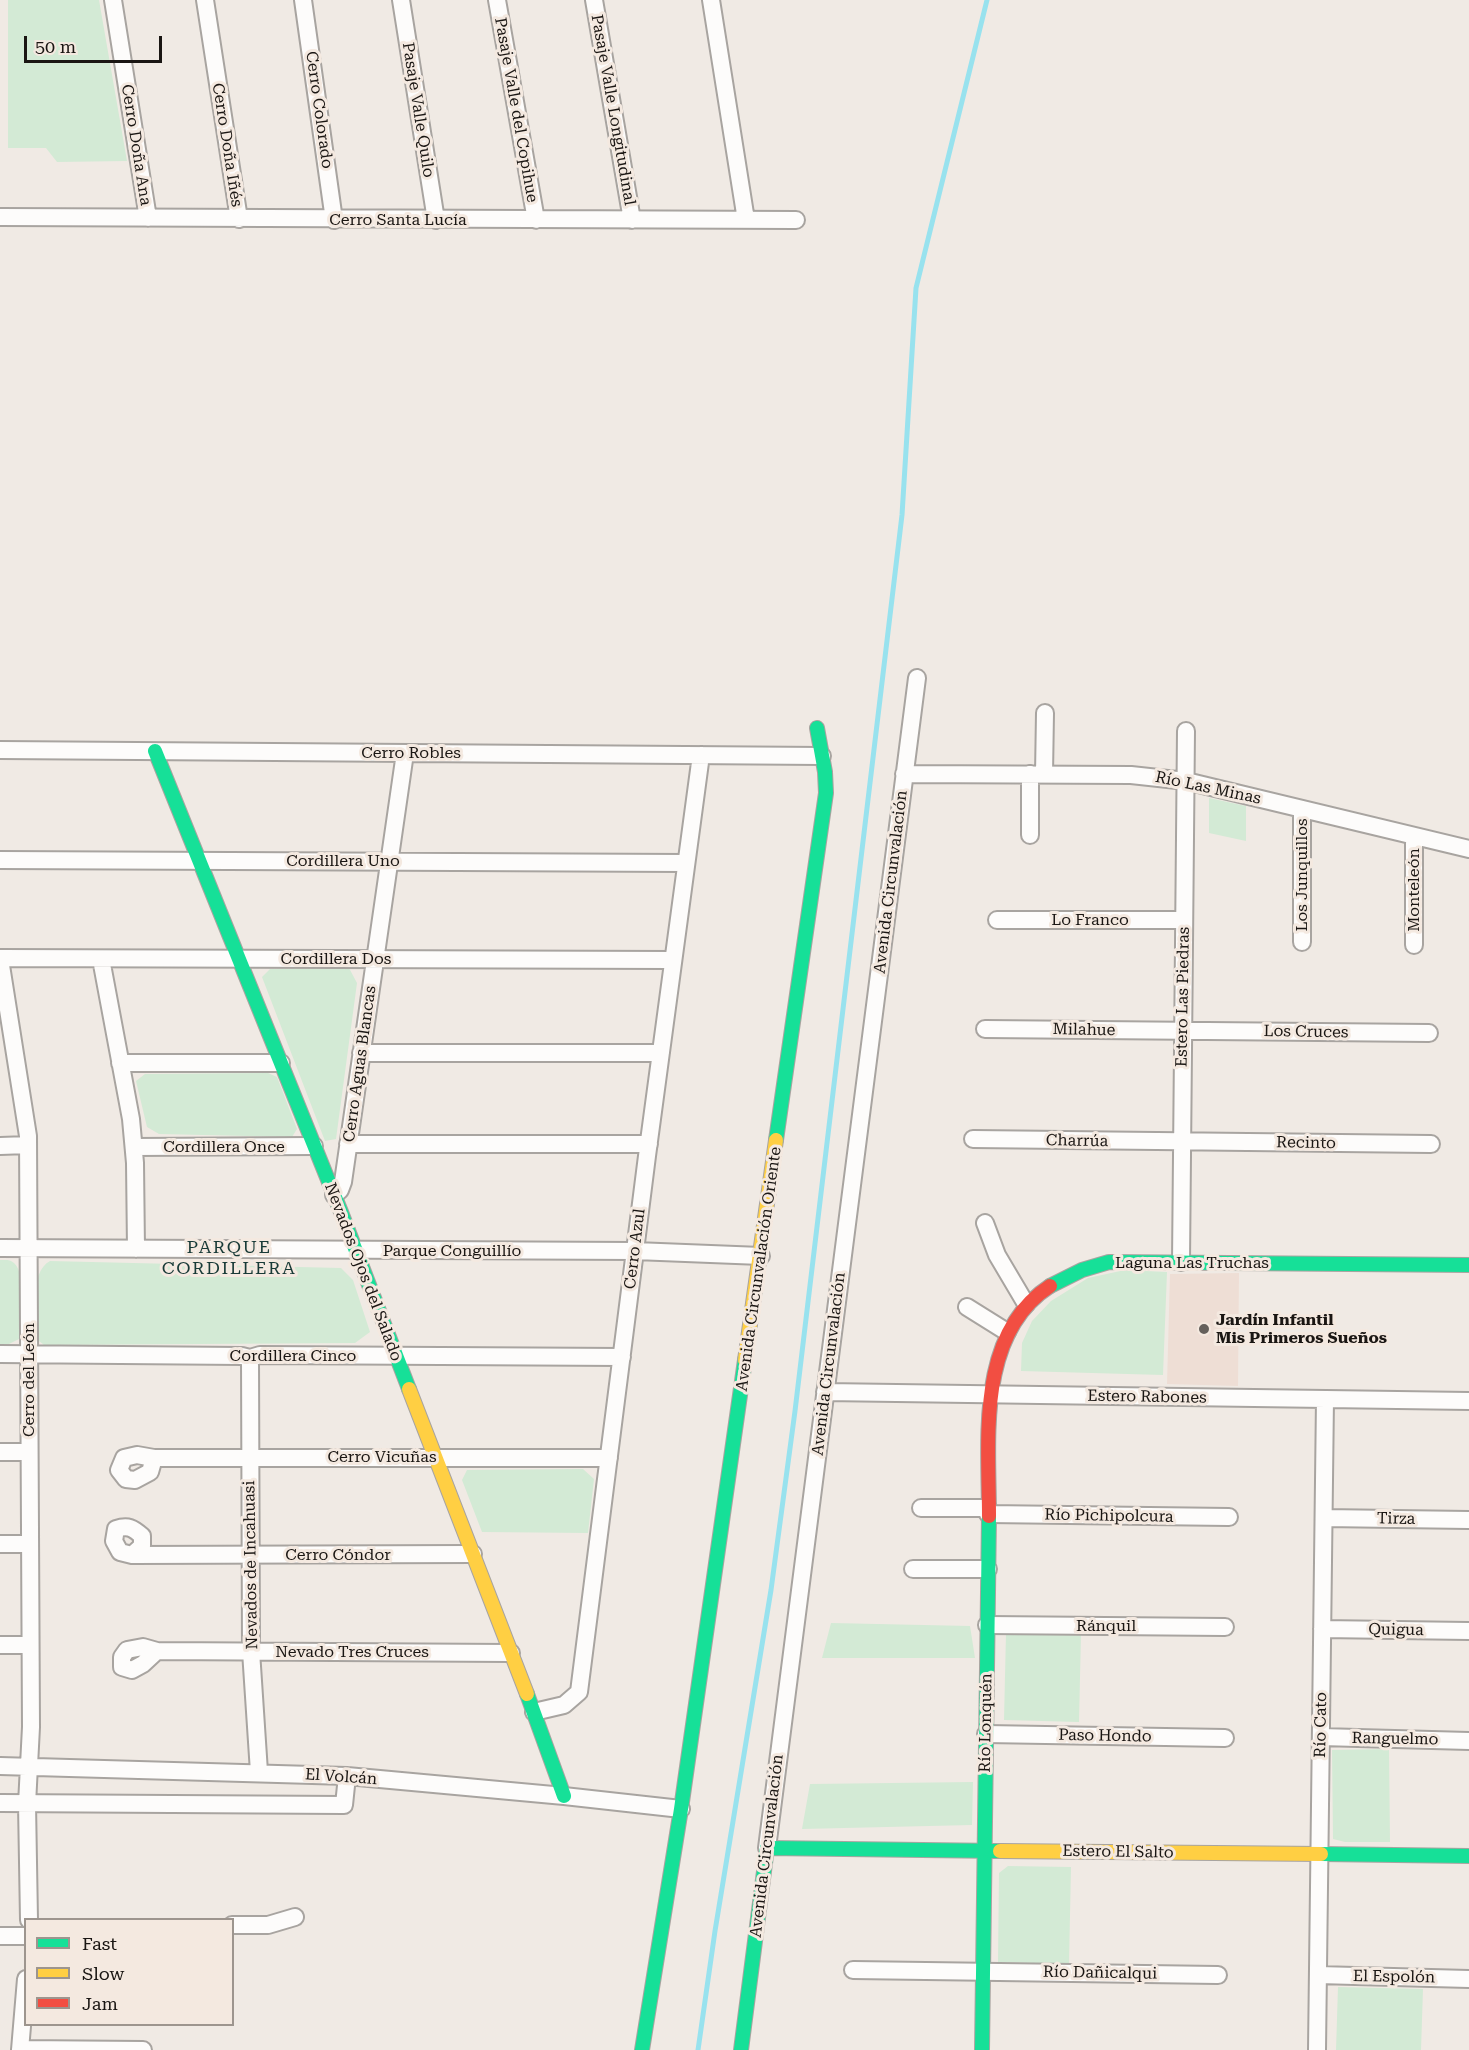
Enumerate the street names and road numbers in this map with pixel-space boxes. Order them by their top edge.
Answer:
street label: Pasaje Valle Longitudinal [587,13,639,207]
street label: Pasaje Valle del Copihue [490,16,542,204]
street label: Pasaje Valle Quilo [398,41,438,179]
street label: Cerro Colorado [301,50,337,170]
street label: Cerro Doña Iñés [208,82,246,208]
street label: Cerro Doña Ana [117,83,155,207]
street label: Cerro Santa Lucía [329,210,467,230]
street label: Cerro Robles [361,743,461,763]
street label: Río Las Minas [1153,767,1263,809]
street label: Avenida Circunvalación [870,789,912,975]
street label: Los Junquillos [1292,818,1312,932]
street label: Monteleón [1404,848,1424,932]
street label: Cordillera Uno [286,851,400,871]
street label: Lo Franco [1051,910,1129,930]
street label: Estero Las Piedras [1172,927,1194,1067]
street label: Cordillera Dos [281,949,391,969]
street label: Cerro Aguas Blancas [340,985,380,1143]
street label: Milahue [1052,1020,1116,1040]
street label: Los Cruces [1263,1022,1349,1042]
street label: Charrúa [1046,1131,1108,1151]
street label: Recinto [1276,1133,1336,1153]
street label: Cordillera Once [163,1137,285,1157]
street label: Avenida Circunvalación Oriente [732,1146,786,1392]
street label: Nevados Ojos del Salado [320,1180,406,1364]
street label: Cerro Azul [621,1208,649,1290]
street label: Parque Conguillío [383,1241,521,1261]
street label: Laguna Las Truchas [1115,1253,1269,1273]
street label: Avenida Circunvalación [808,1271,850,1457]
street label: Cerro del León [19,1323,39,1437]
street label: Cordillera Cinco [230,1346,356,1366]
street label: Estero Rabones [1087,1386,1207,1408]
street label: Cerro Vicuñas [327,1447,437,1467]
street label: Nevados de Incahuasi [240,1480,262,1650]
street label: Río Pichipolcura [1044,1505,1174,1527]
street label: Tirza [1377,1509,1415,1529]
street label: Cerro Cóndor [285,1545,391,1565]
street label: Ránquil [1076,1616,1136,1636]
street label: Quigua [1368,1620,1424,1640]
street label: Nevado Tres Cruces [275,1642,429,1662]
street label: Río Lonquén [976,1673,996,1773]
street label: Río Cato [1311,1692,1331,1758]
street label: Paso Hondo [1058,1726,1152,1746]
street label: Ranguelmo [1351,1729,1439,1749]
street label: Avenida Circunvalación [746,1753,788,1939]
street label: El Volcán [304,1765,378,1789]
street label: Estero El Salto [1062,1841,1174,1863]
street label: Río Dañicalqui [1043,1962,1157,1984]
street label: El Espolón [1353,1967,1435,1987]

